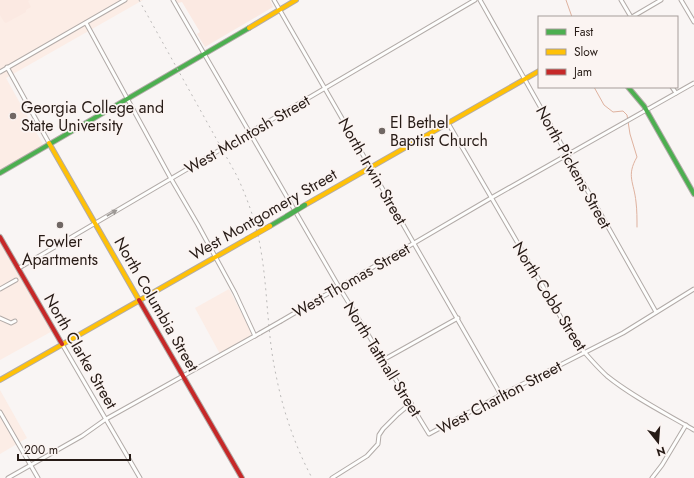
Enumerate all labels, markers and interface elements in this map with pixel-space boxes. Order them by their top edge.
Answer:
legend [538,16,678,88]
text: Fast [574,23,593,41]
text: Slow [574,43,599,61]
text: Jam [572,63,592,81]
street label: West McIntosh Street [180,89,314,180]
place label: Georgia College and State University [21,96,164,137]
street label: North Pickens Street [530,102,617,233]
marker: Georgia College and State University [8,111,18,121]
place label: El Bethel Baptist Church [390,111,488,152]
street label: North Irwin Street [333,114,413,229]
marker: El Bethel Baptist Church [377,126,387,136]
street label: West Montgomery Street [185,163,341,266]
one-way arrow [106,209,118,216]
marker: Fowler Apartments [55,220,65,230]
place label: Fowler Apartments [22,230,98,271]
street label: North Columbia Street [109,233,205,376]
street label: West Thomas Street [288,237,414,323]
street label: North Cobb Street [507,237,592,355]
street label: North Clarke Street [38,289,123,413]
street label: North Tattnall Street [338,297,427,421]
street label: West Charlton Street [433,355,566,440]
north arrow [638,422,678,462]
scale bar [18,436,130,462]
text: 200 m [24,441,58,459]
text: N [654,443,667,460]

